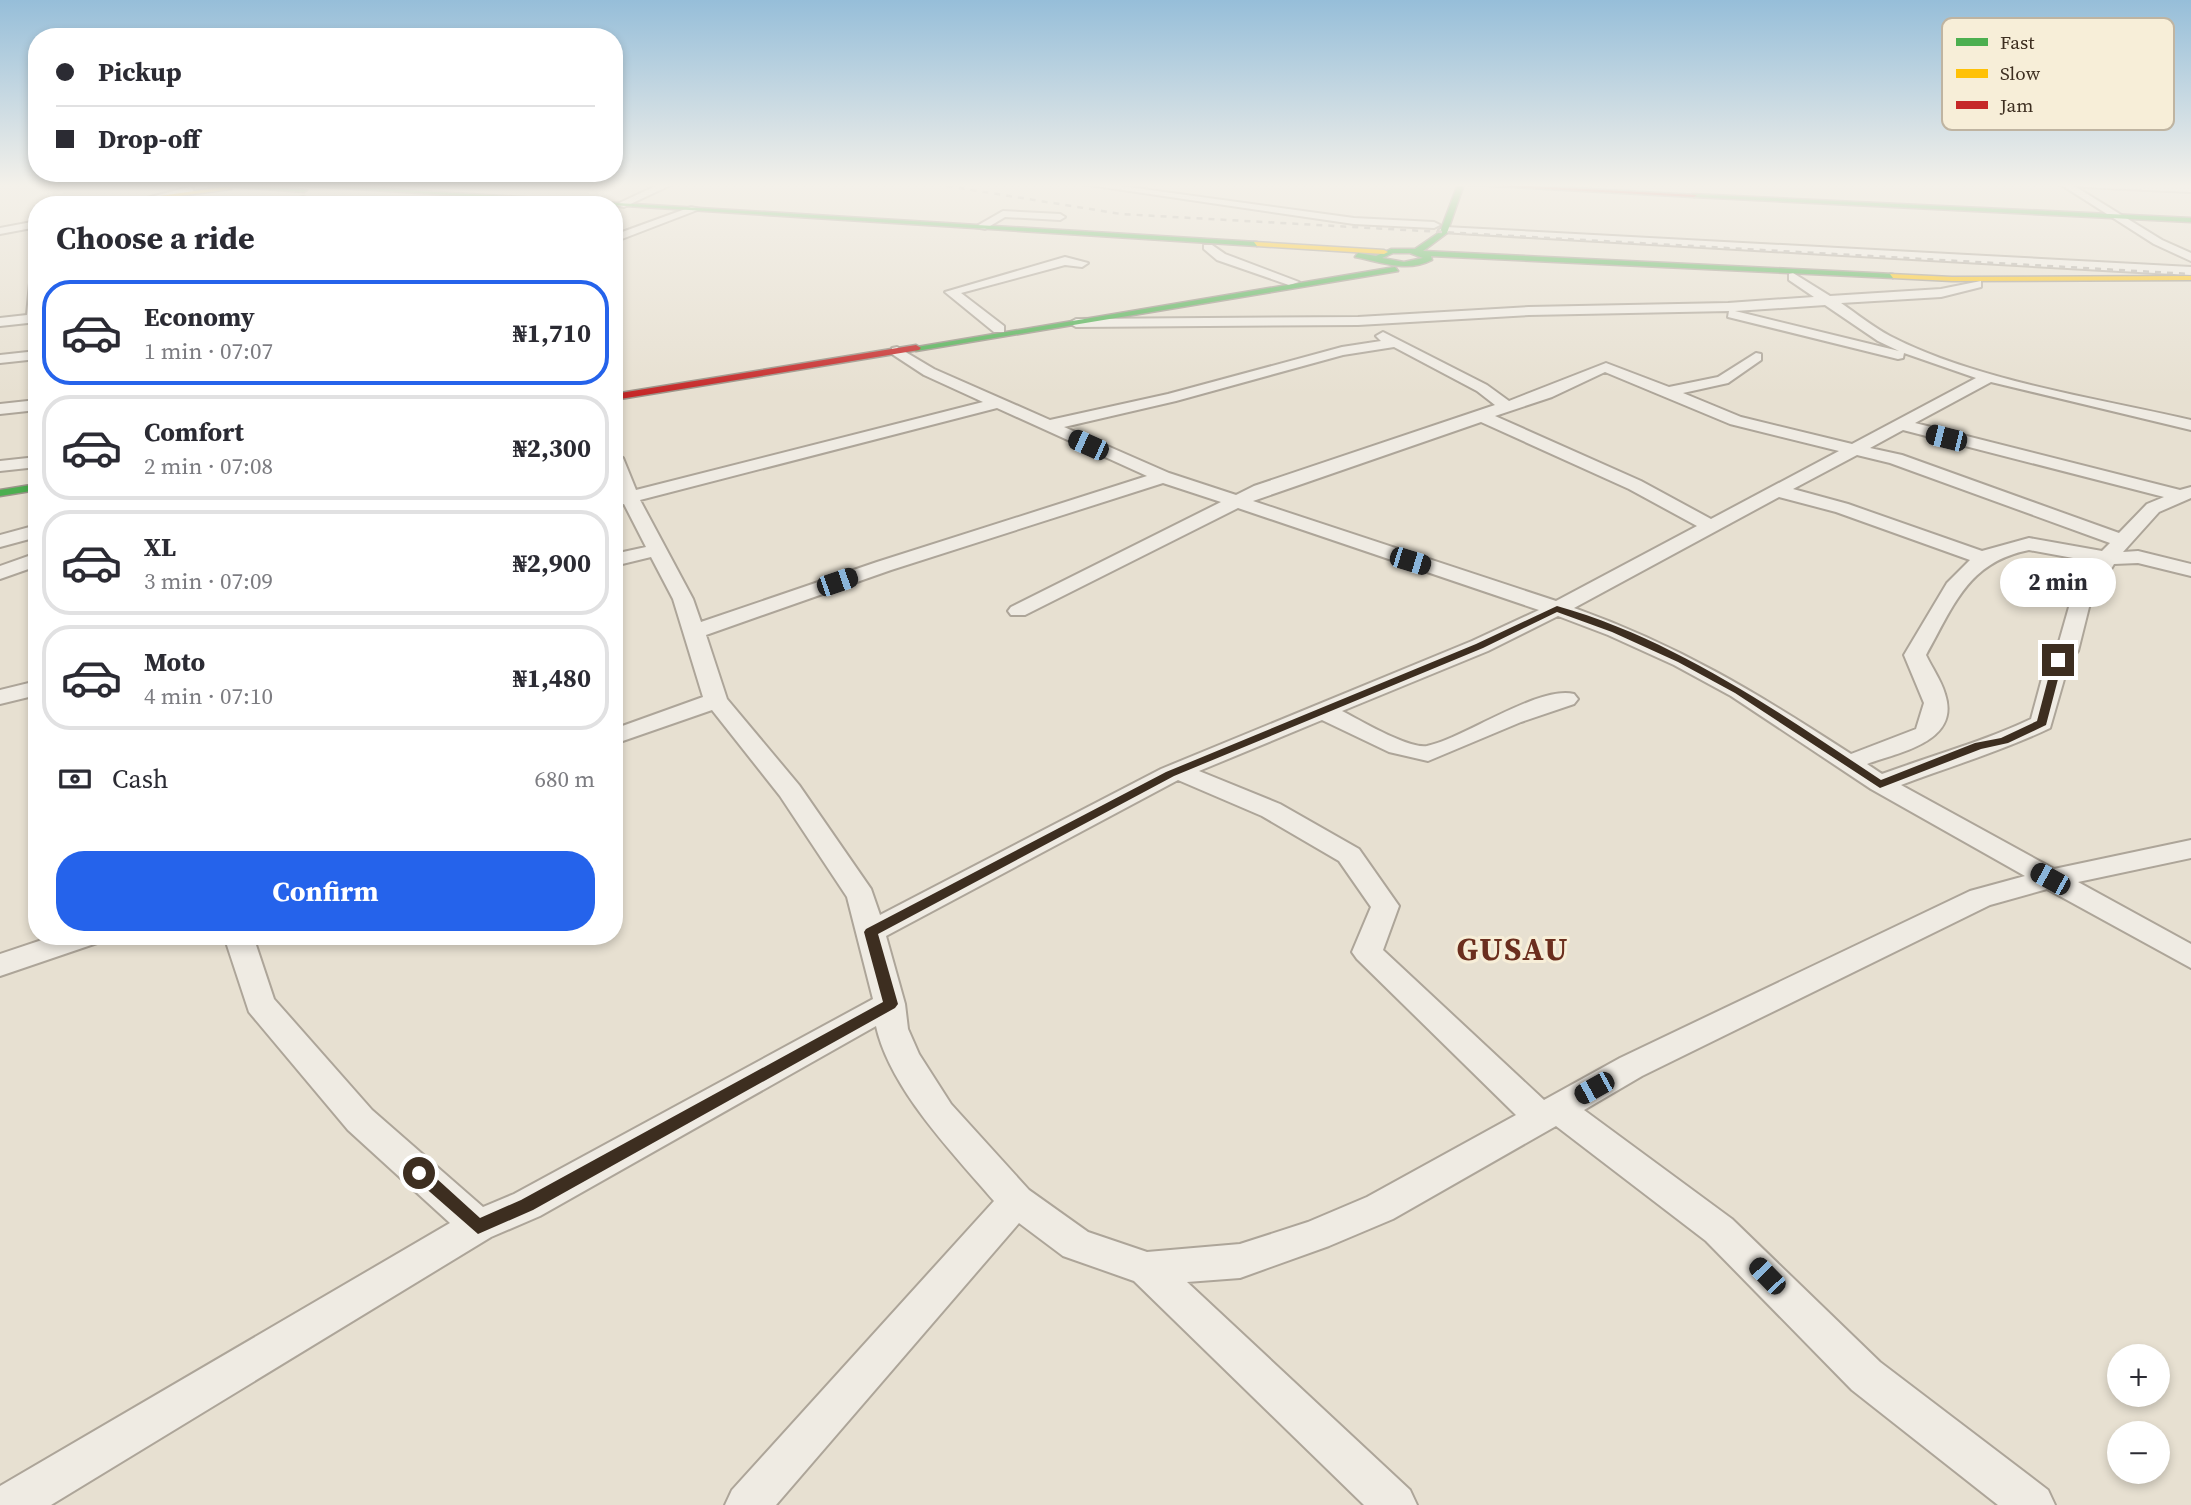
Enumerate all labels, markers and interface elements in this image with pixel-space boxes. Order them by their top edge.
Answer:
legend [1942,18,2174,130]
text: Fast [2000,29,2035,55]
text: Pickup [98,54,182,90]
text: Slow [2000,60,2041,86]
text: Jam [1999,92,2033,118]
text: Drop-off [98,121,200,157]
text: Choose a ride [56,216,255,260]
text: Economy [144,299,255,335]
icon: car [60,301,123,364]
text: ₦1,710 [513,315,591,351]
text: 1 min · 07:07 [144,335,273,367]
text: Comfort [144,414,244,450]
icon: car [60,416,123,479]
car [1924,423,1969,453]
car [1065,427,1112,463]
text: ₦2,300 [513,430,591,466]
text: 2 min · 07:08 [144,450,273,482]
text: XL [144,529,176,565]
icon: car [60,531,123,594]
text: ₦2,900 [513,545,591,581]
car [1387,545,1434,577]
callout: 2 min [2000,558,2116,608]
text: 3 min · 07:09 [144,565,273,597]
car [814,565,861,599]
text: 2 min [2028,566,2088,598]
text: Moto [144,644,205,680]
route end [2042,644,2074,676]
icon: car [60,646,123,709]
text: ₦1,480 [513,660,591,696]
text: 4 min · 07:10 [144,680,273,712]
icon: cash [56,760,94,798]
text: Cash [112,761,168,797]
text: 680 m [534,763,595,795]
button: Confirm [56,851,595,931]
car [2027,860,2074,898]
district label: GUSAU [1456,927,1570,971]
car [1571,1069,1618,1107]
route start [403,1157,435,1189]
car [1745,1254,1790,1298]
map controls [2107,1344,2170,1484]
button: + [2107,1344,2170,1407]
button: − [2107,1421,2170,1484]

